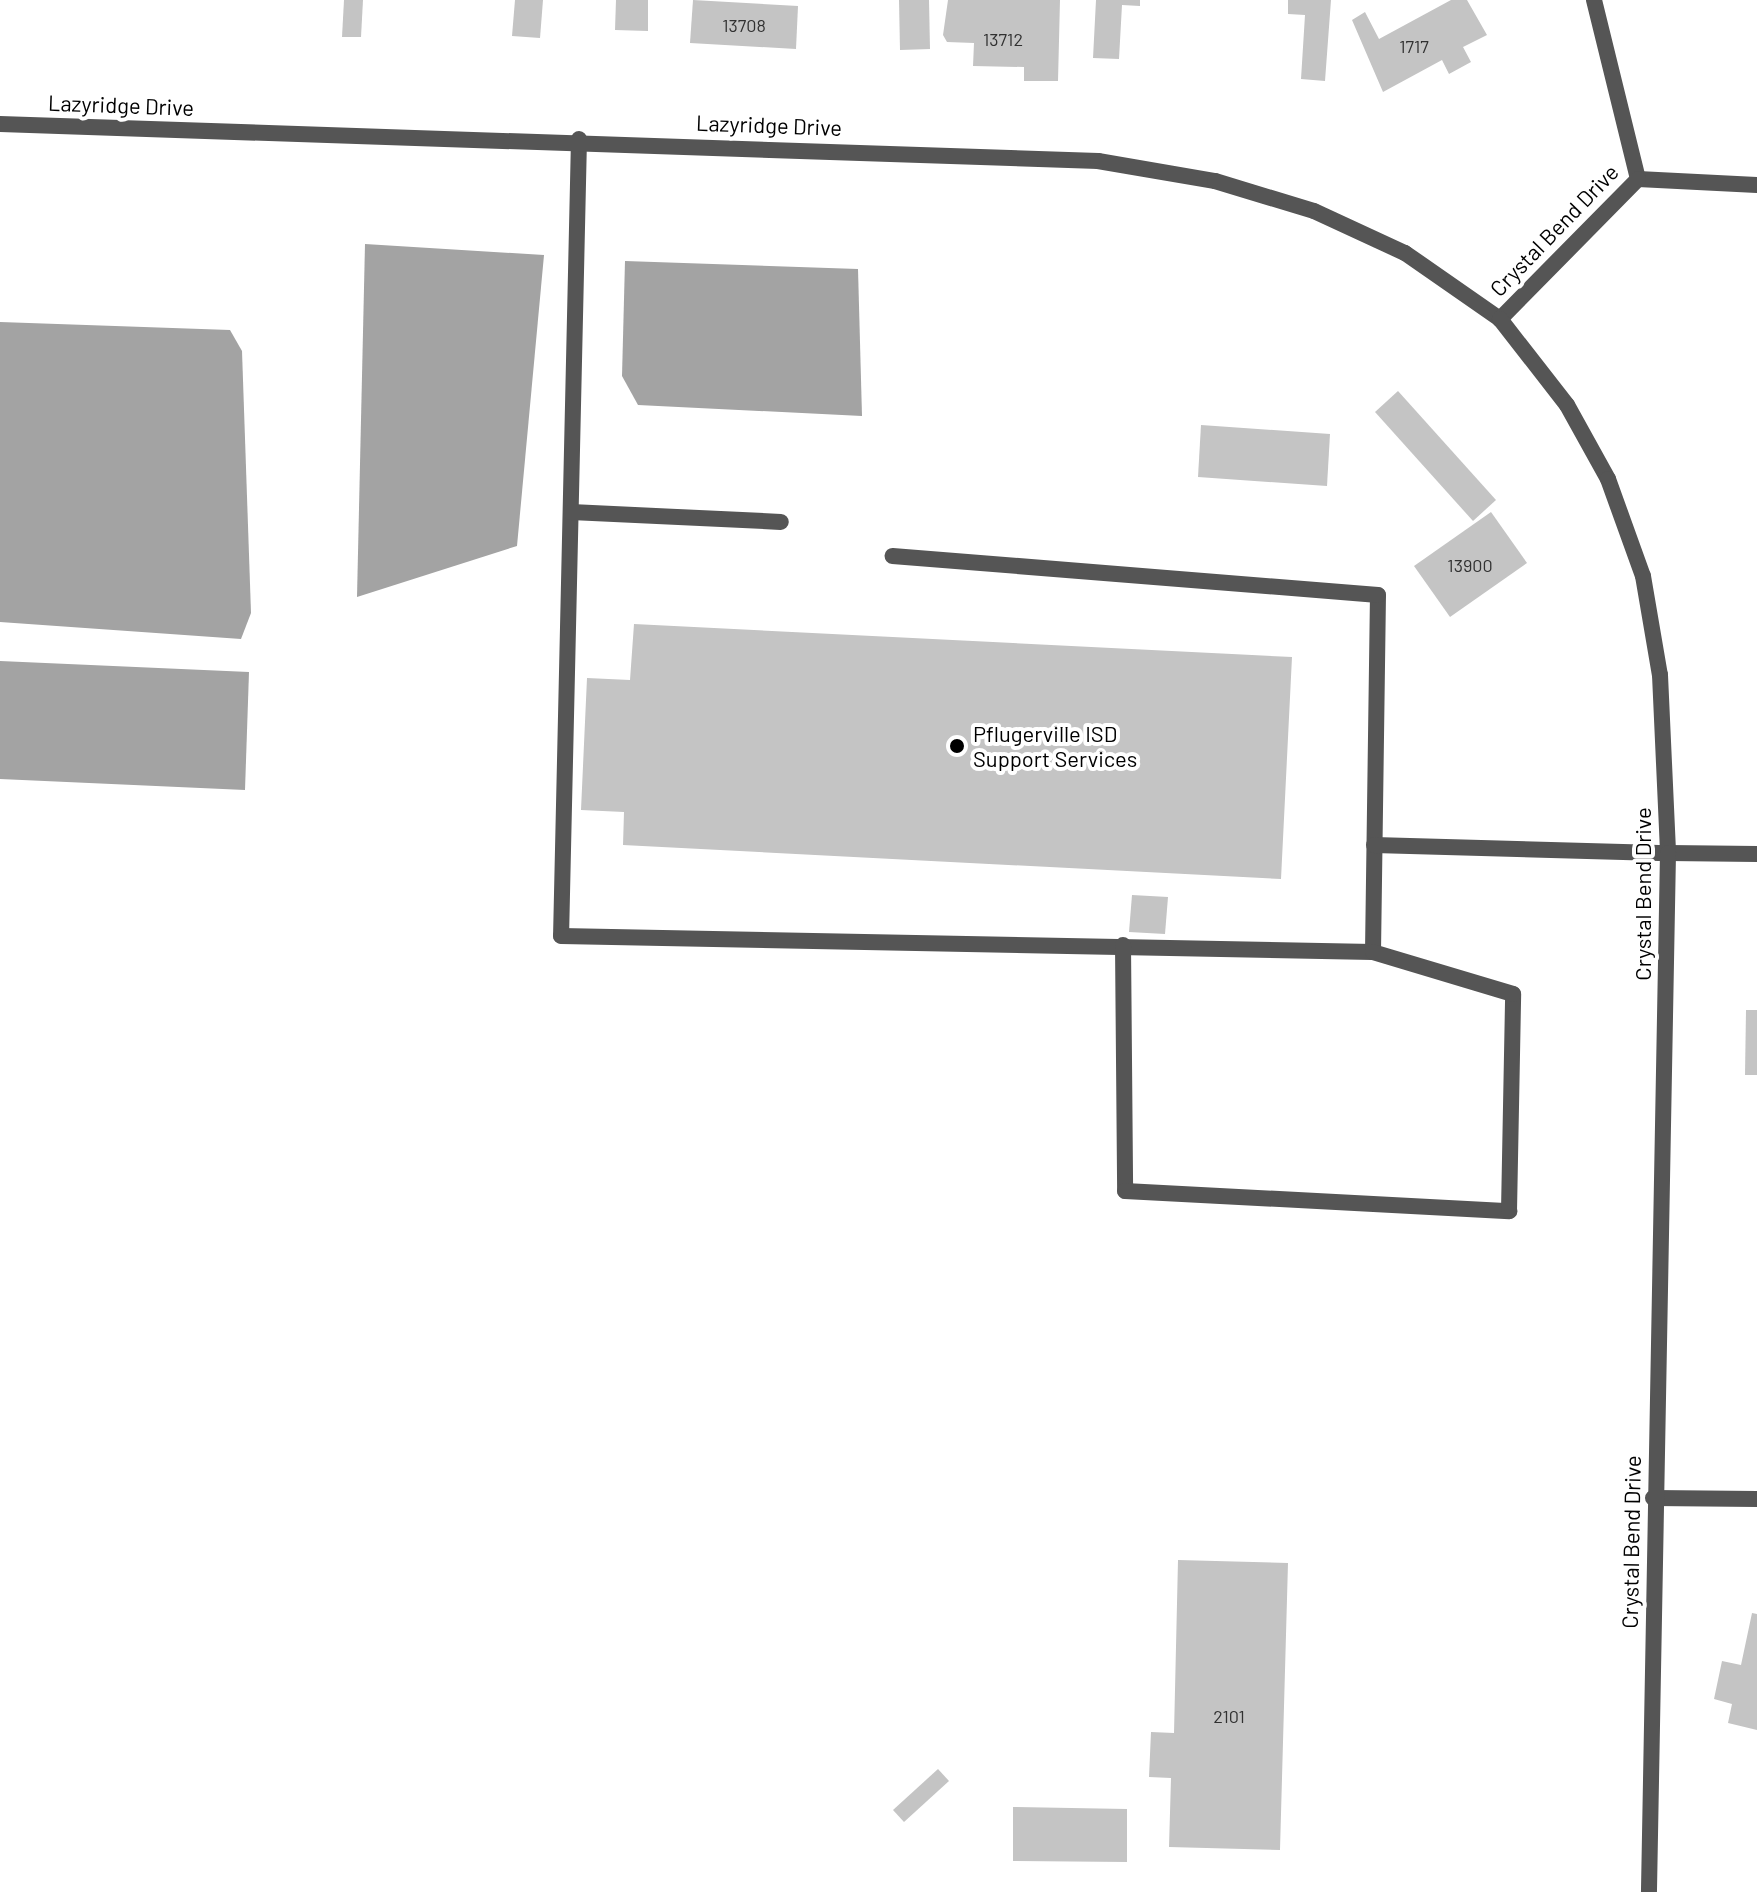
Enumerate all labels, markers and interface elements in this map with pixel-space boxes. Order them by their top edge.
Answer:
house number: 13708 [722,14,766,36]
house number: 13712 [983,28,1023,50]
house number: 1717 [1399,35,1429,57]
street label: Lazyridge Drive [47,89,195,121]
street label: Lazyridge Drive [695,109,843,141]
street label: Crystal Bend Drive [1484,158,1624,302]
house number: 13900 [1447,554,1493,576]
place label: Pflugerville ISD Support Services [973,720,1137,772]
marker: Pflugerville ISD Support Services [948,737,966,755]
street label: Crystal Bend Drive [1630,807,1656,981]
street label: Crystal Bend Drive [1616,1455,1646,1629]
house number: 2101 [1213,1705,1245,1727]

